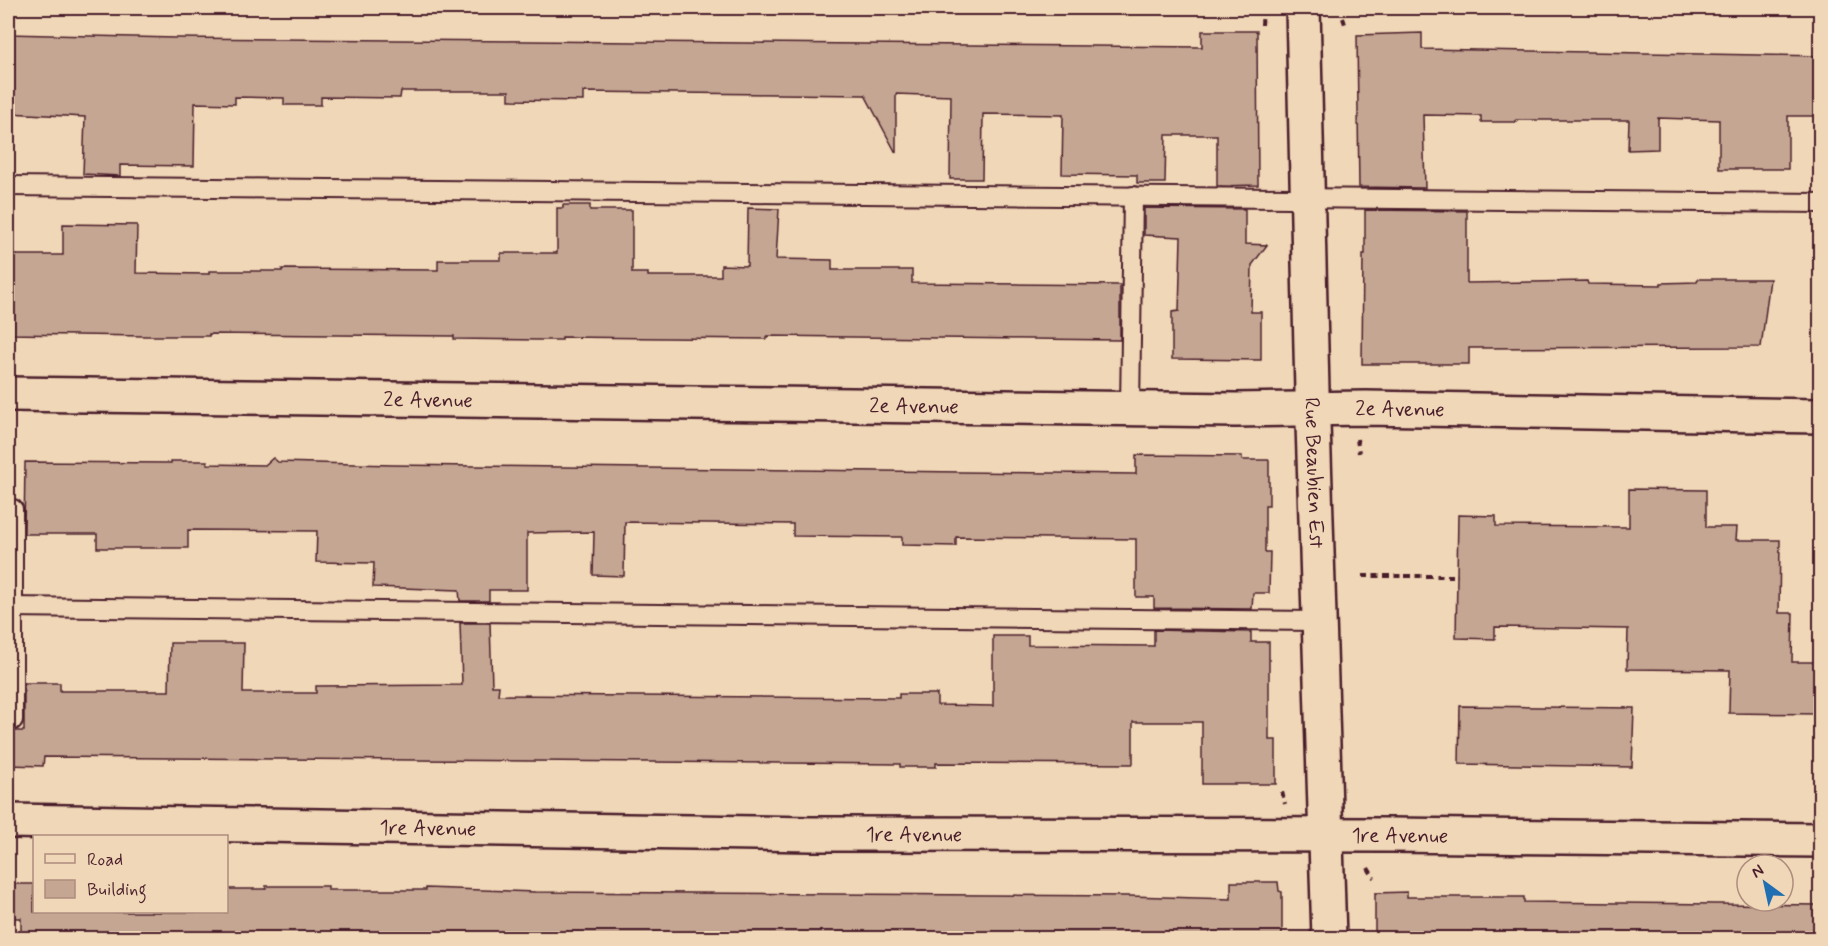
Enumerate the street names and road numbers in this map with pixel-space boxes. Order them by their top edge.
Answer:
street label: 2e Avenue [383,386,473,415]
street label: 2e Avenue [869,392,959,421]
street label: 2e Avenue [1355,395,1445,424]
street label: Rue Beaubien Est [1297,397,1330,549]
street label: 1re Avenue [379,814,477,844]
street label: 1re Avenue [865,821,962,849]
street label: 1re Avenue [1351,822,1449,851]

